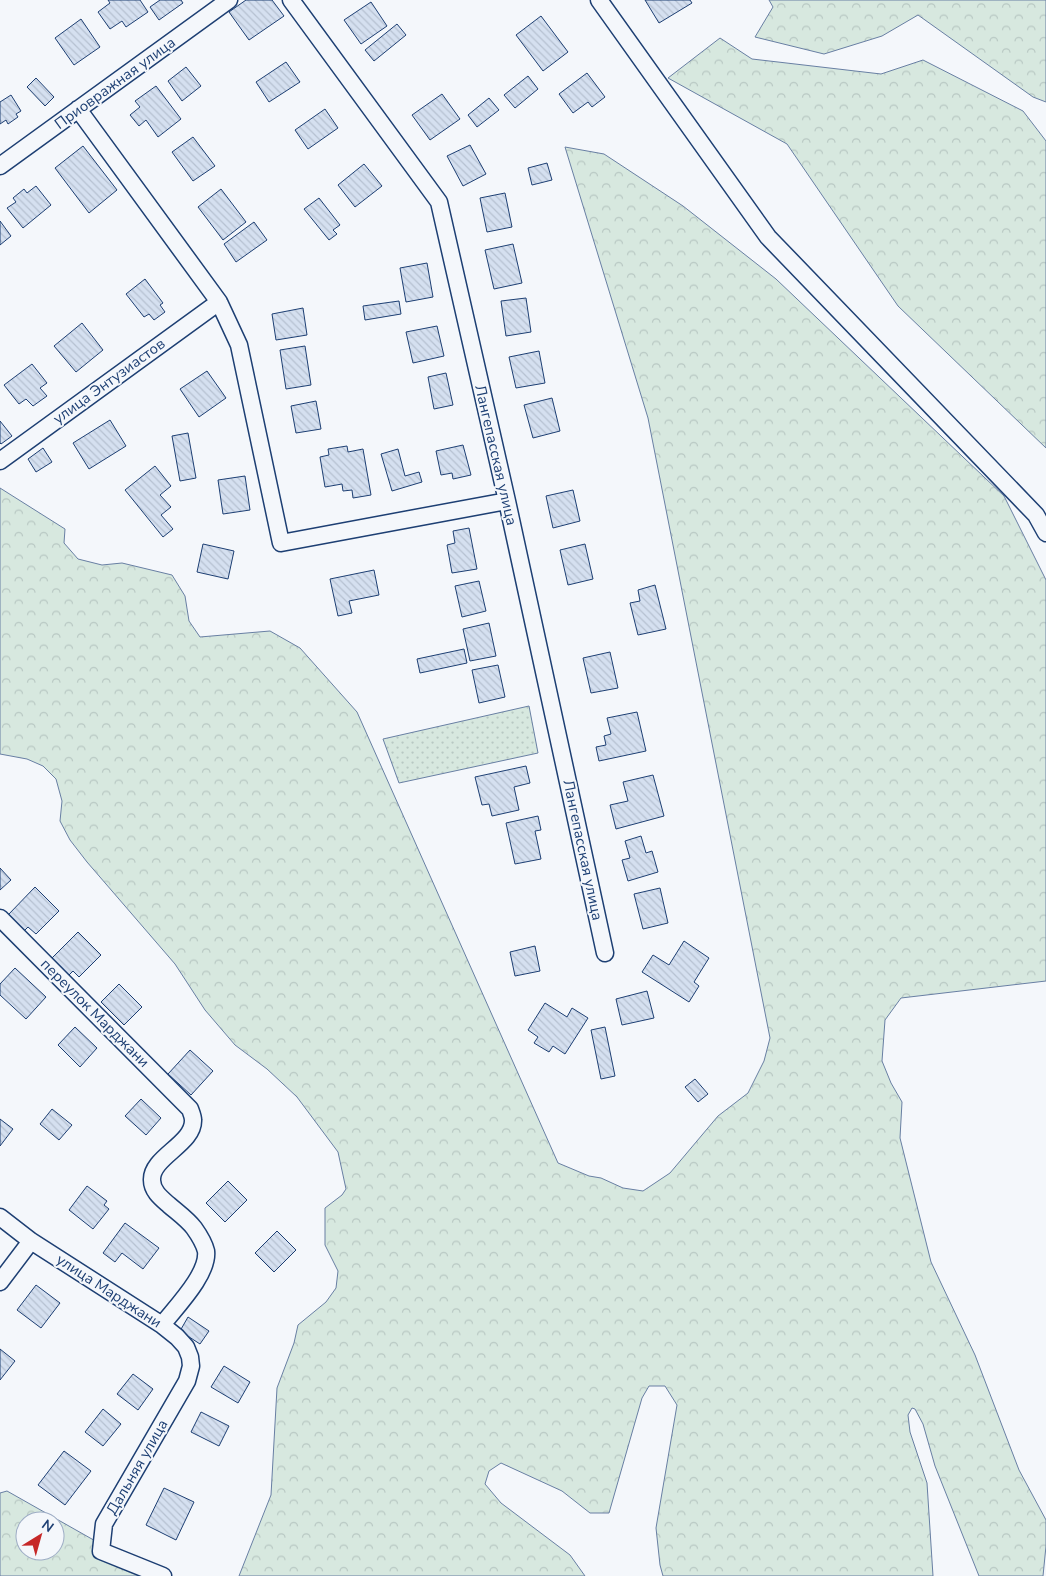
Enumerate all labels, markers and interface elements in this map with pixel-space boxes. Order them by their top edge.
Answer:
street label: Приовражная улица [50,32,180,134]
street label: улица Энтузиастов [49,334,169,428]
street label: Лангепасская улица [470,383,522,527]
street label: Лангепасская улица [558,778,608,922]
street label: переулок Марджани [36,954,154,1072]
street label: улица Марджани [52,1249,166,1333]
street label: Дальняя улица [102,1416,172,1518]
north arrow [15,1511,65,1561]
text: N [38,1515,57,1537]

